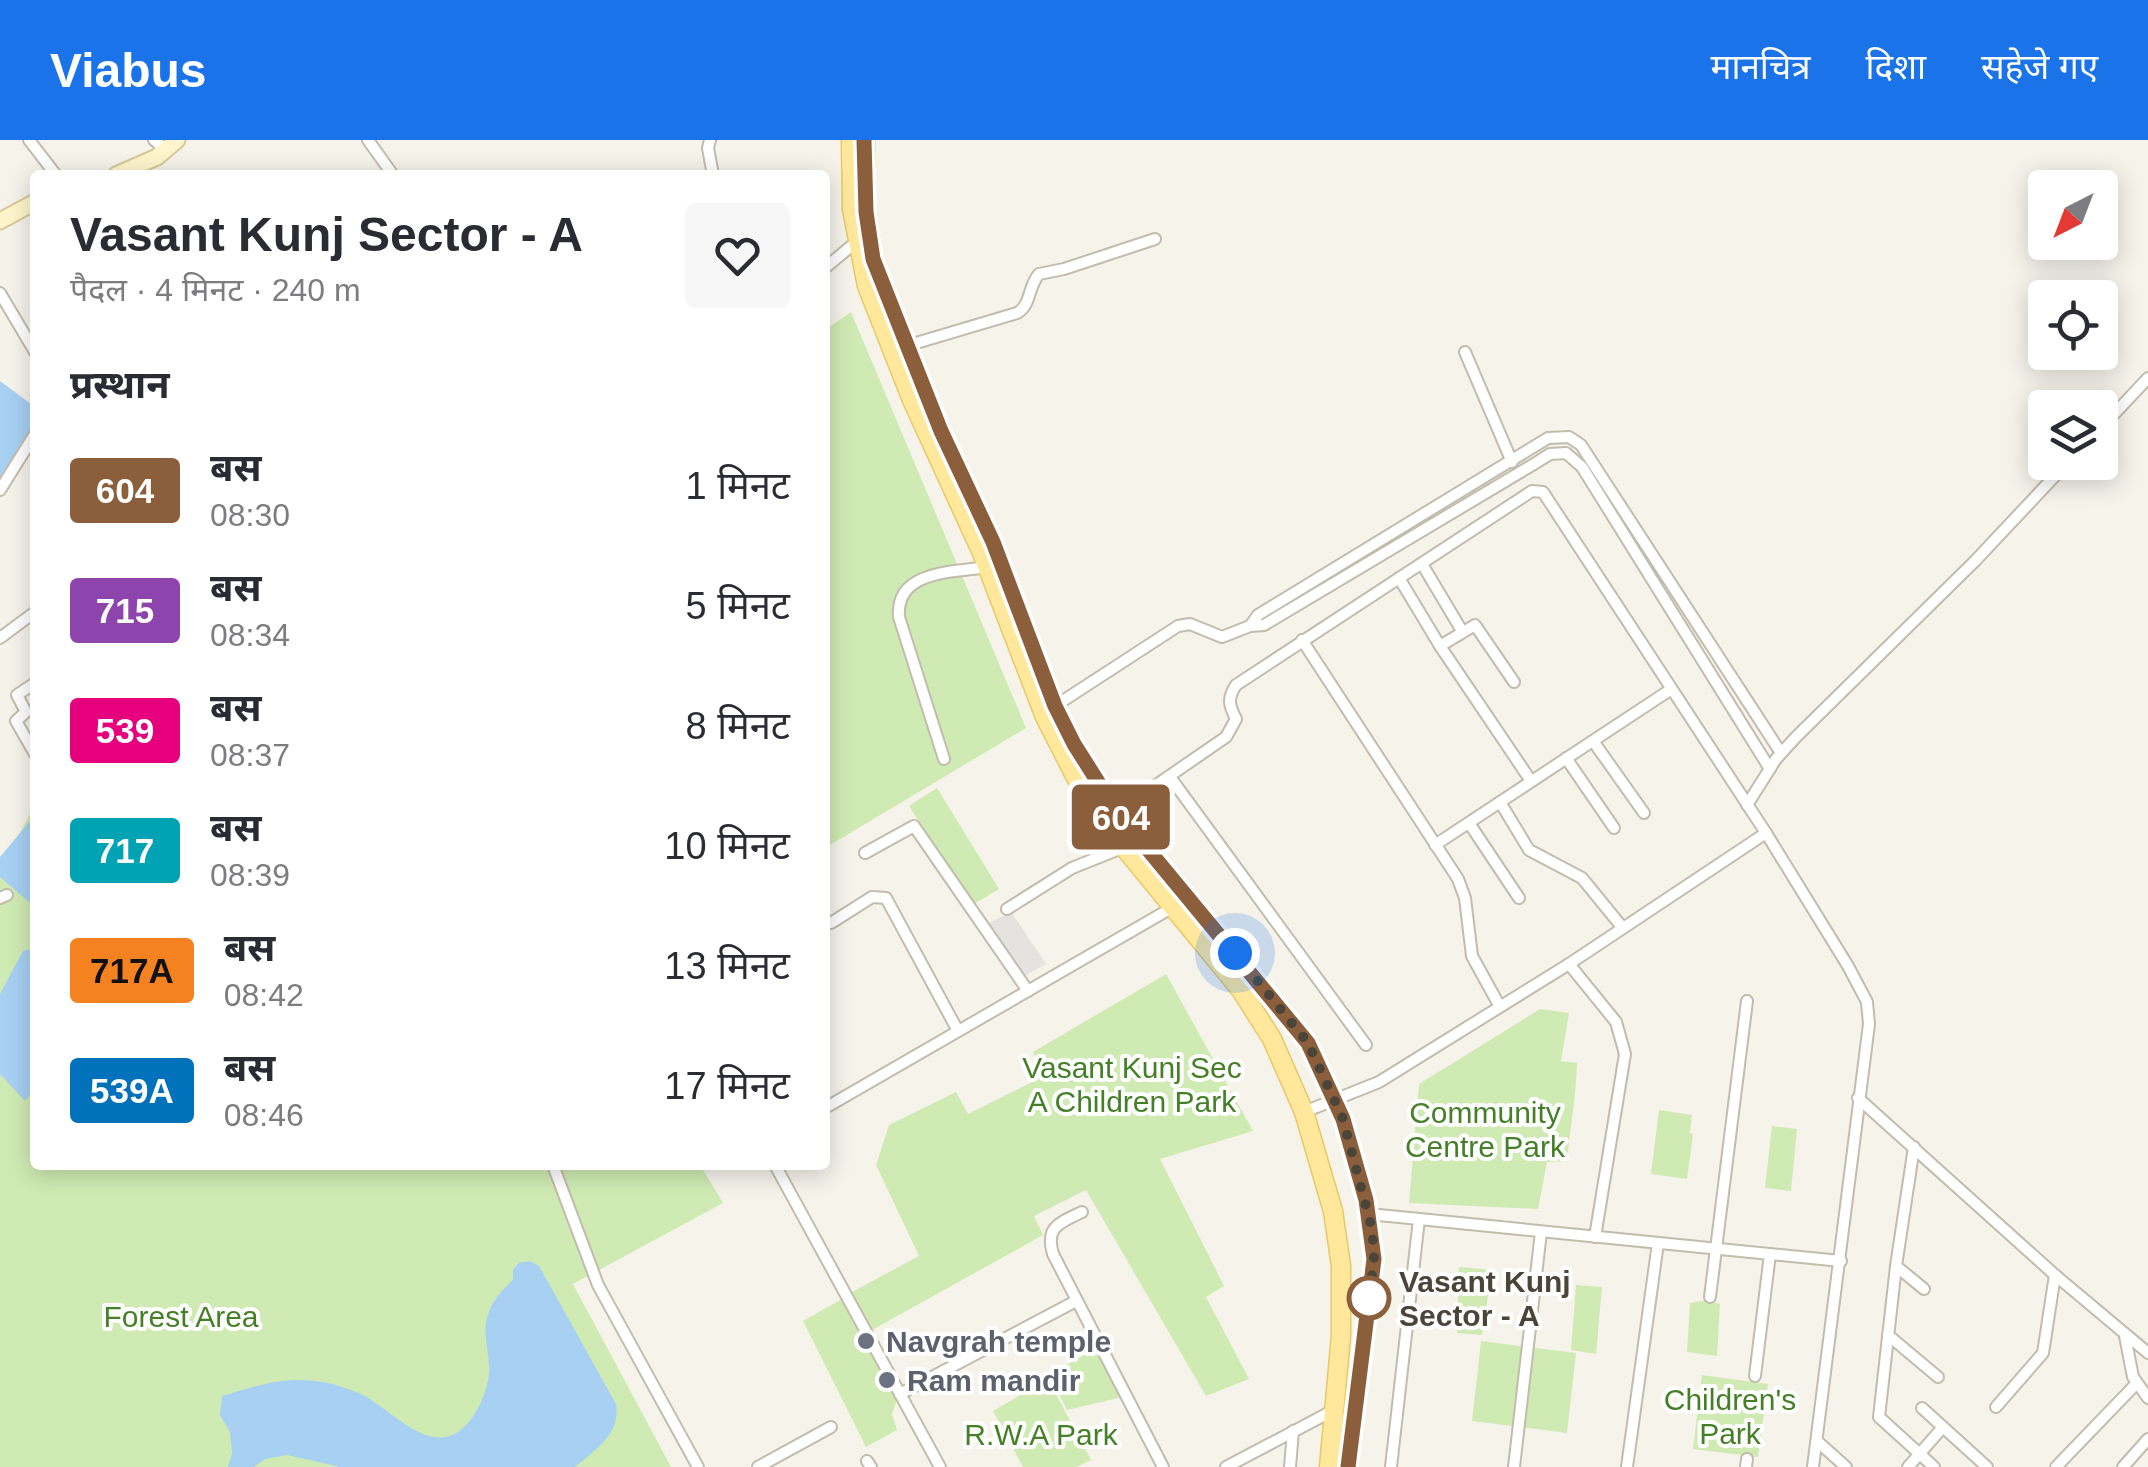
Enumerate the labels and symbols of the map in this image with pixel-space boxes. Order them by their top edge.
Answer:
north arrow [2028,170,2118,260]
line badge: 604 [1064,784,1178,850]
your location [1210,928,1260,978]
park label: Vasant Kunj Sec A Children Park [1022,1051,1242,1118]
park label: Community Centre Park [1405,1096,1566,1163]
place label: Vasant Kunj Sector - A [1399,1265,1571,1332]
marker: Vasant Kunj Sector - A [1348,1277,1390,1319]
park label: Forest Area [103,1300,259,1333]
place label: Navgrah temple [886,1325,1111,1358]
marker: Navgrah temple [855,1330,877,1352]
place label: Ram mandir [907,1364,1081,1397]
marker: Ram mandir [876,1369,898,1391]
park label: Children's Park [1664,1383,1796,1450]
park label: R.W.A Park [964,1418,1119,1451]

